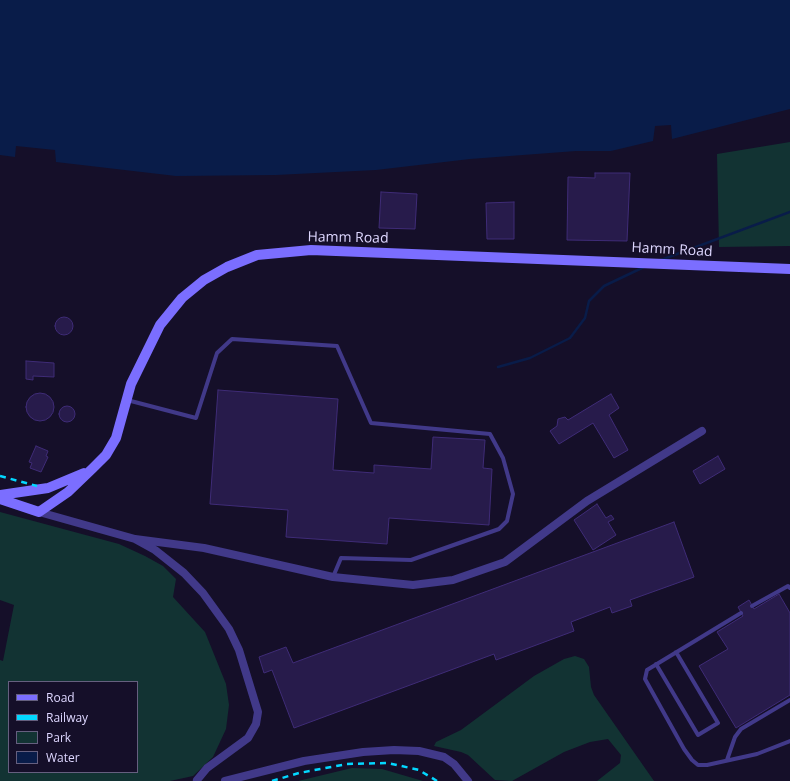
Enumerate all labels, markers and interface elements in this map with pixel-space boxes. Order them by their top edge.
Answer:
street label: Hamm Road [307,229,389,247]
street label: Hamm Road [631,239,713,261]
legend [8,681,138,773]
text: Road [46,689,75,706]
text: Railway [46,709,88,726]
text: Park [46,729,71,746]
text: Water [46,749,80,766]

